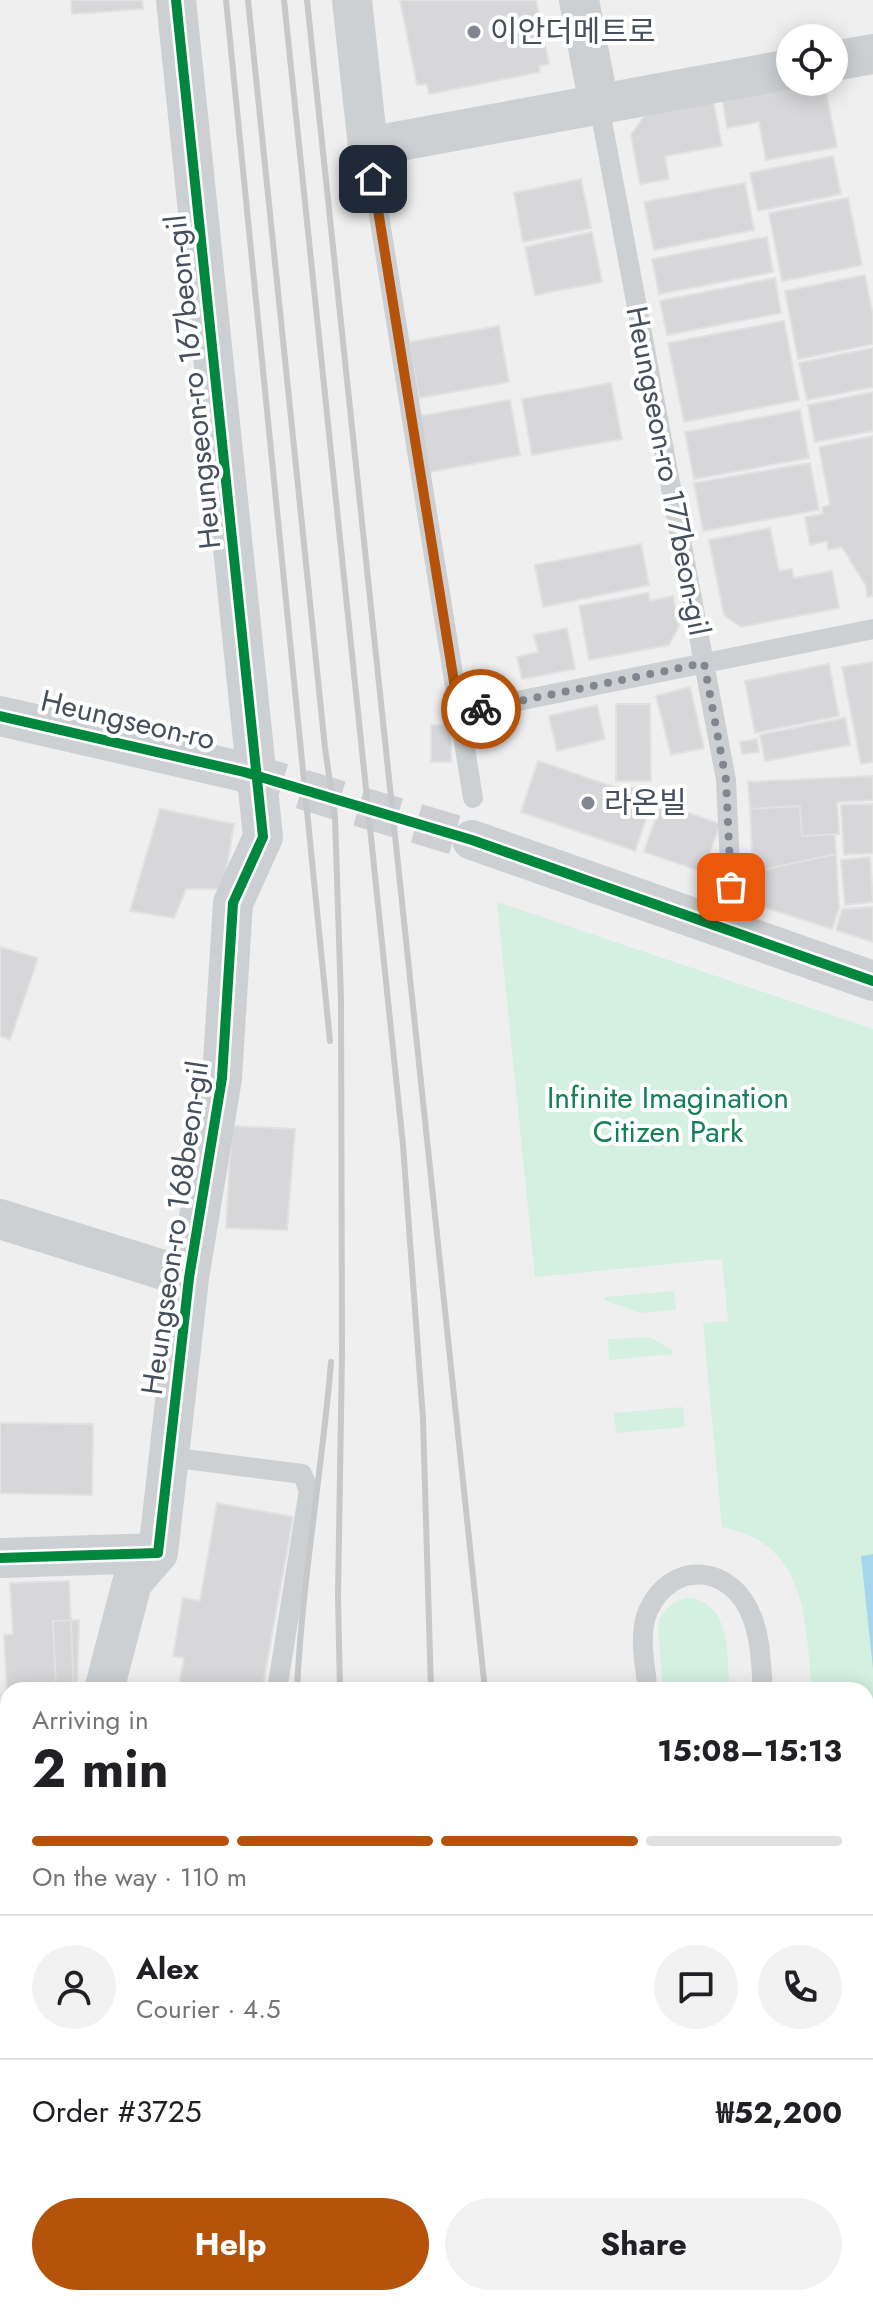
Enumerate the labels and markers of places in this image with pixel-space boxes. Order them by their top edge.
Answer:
place label: 이안더메트로 [490,10,656,53]
marker: 이안더메트로 [465,23,483,41]
pin [339,145,407,213]
place label: 라온빌 [604,781,687,824]
marker: 라온빌 [579,794,597,812]
pin [697,853,765,921]

